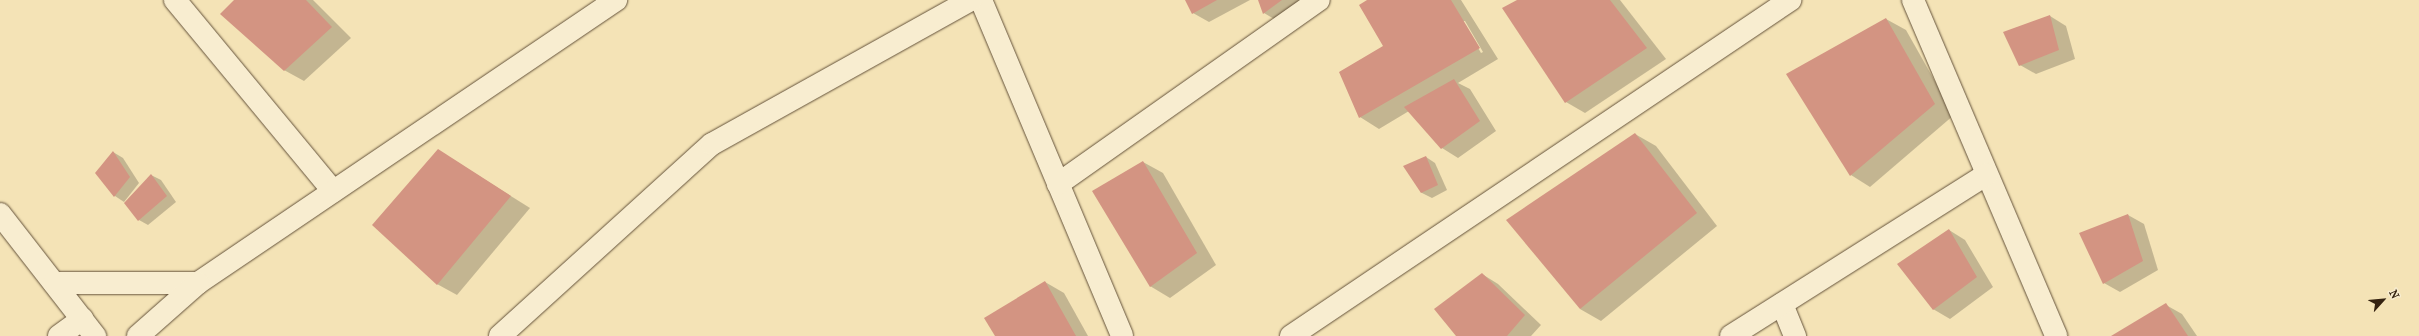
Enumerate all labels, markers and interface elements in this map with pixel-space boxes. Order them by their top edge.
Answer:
north arrow [2363,280,2403,320]
text: N [2386,288,2402,301]

